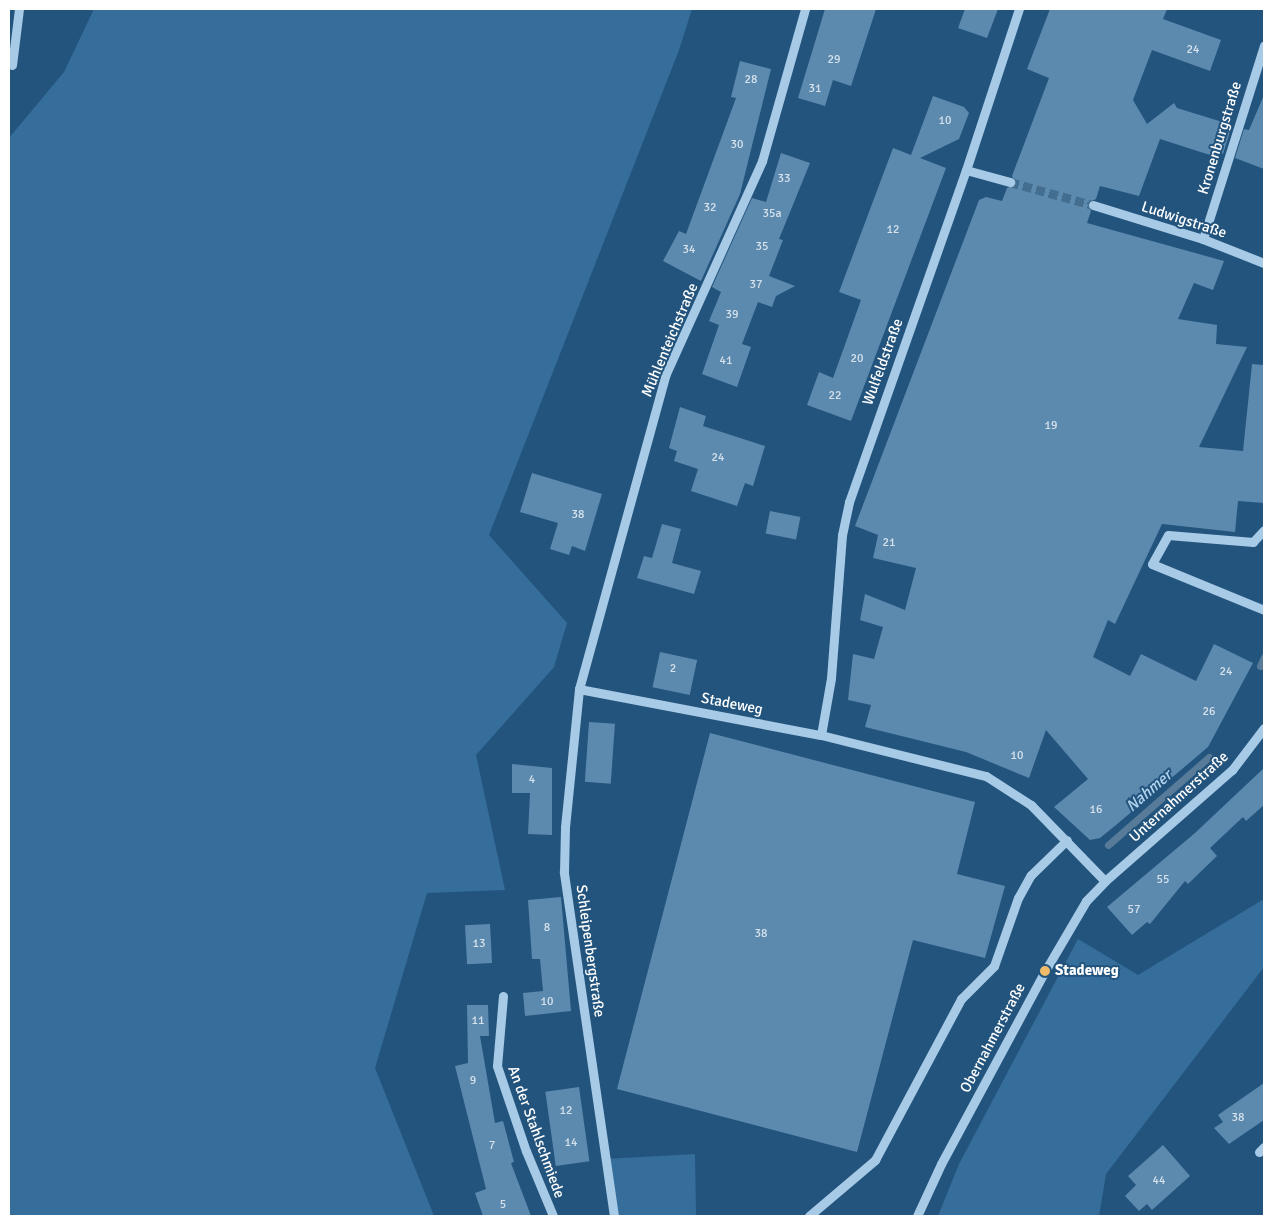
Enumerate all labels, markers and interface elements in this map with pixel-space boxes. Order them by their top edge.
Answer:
house number: 24 [1187,43,1199,57]
house number: 29 [828,53,840,67]
house number: 28 [745,73,757,87]
street label: Kronenburgstraße [1194,79,1246,197]
house number: 31 [809,82,821,96]
house number: 10 [939,114,951,128]
house number: 30 [731,138,743,152]
house number: 33 [778,172,790,186]
street label: Ludwigstraße [1139,198,1229,242]
house number: 32 [704,201,716,215]
house number: 35a [762,207,782,221]
house number: 12 [887,223,899,237]
house number: 35 [756,240,768,254]
house number: 34 [683,243,695,257]
house number: 37 [750,278,762,292]
street label: Mühlenteichstraße [638,280,702,400]
house number: 39 [726,308,738,322]
street label: Wulfeldstraße [859,316,907,408]
house number: 20 [851,352,863,366]
house number: 41 [720,354,732,368]
house number: 22 [829,389,841,403]
house number: 19 [1045,419,1057,433]
house number: 24 [712,451,724,465]
house number: 38 [572,508,584,522]
house number: 21 [883,536,895,550]
house number: 2 [670,662,676,676]
house number: 24 [1220,665,1232,679]
street label: Stadeweg [700,689,764,719]
house number: 26 [1203,705,1215,719]
street label: Unternahmerstraße [1126,748,1232,846]
house number: 10 [1011,749,1023,763]
water label: Nahmer [1122,766,1176,816]
house number: 4 [529,773,535,787]
house number: 16 [1090,803,1102,817]
house number: 55 [1157,873,1169,887]
street label: Schleipenbergstraße [572,884,608,1018]
house number: 57 [1128,903,1140,917]
house number: 8 [544,921,550,935]
house number: 38 [755,927,767,941]
house number: 13 [473,937,485,951]
place label: Stadeweg [1055,962,1119,980]
marker: Stadeweg [1039,965,1051,977]
street label: Obernahmerstraße [957,980,1029,1096]
house number: 10 [541,995,553,1009]
house number: 11 [472,1014,484,1028]
street label: An der Stahlschmiede [504,1063,568,1201]
house number: 9 [470,1074,476,1088]
house number: 12 [560,1104,572,1118]
house number: 38 [1232,1111,1244,1125]
house number: 14 [565,1136,577,1150]
house number: 7 [489,1139,495,1153]
house number: 44 [1153,1174,1165,1188]
house number: 5 [500,1198,506,1212]

